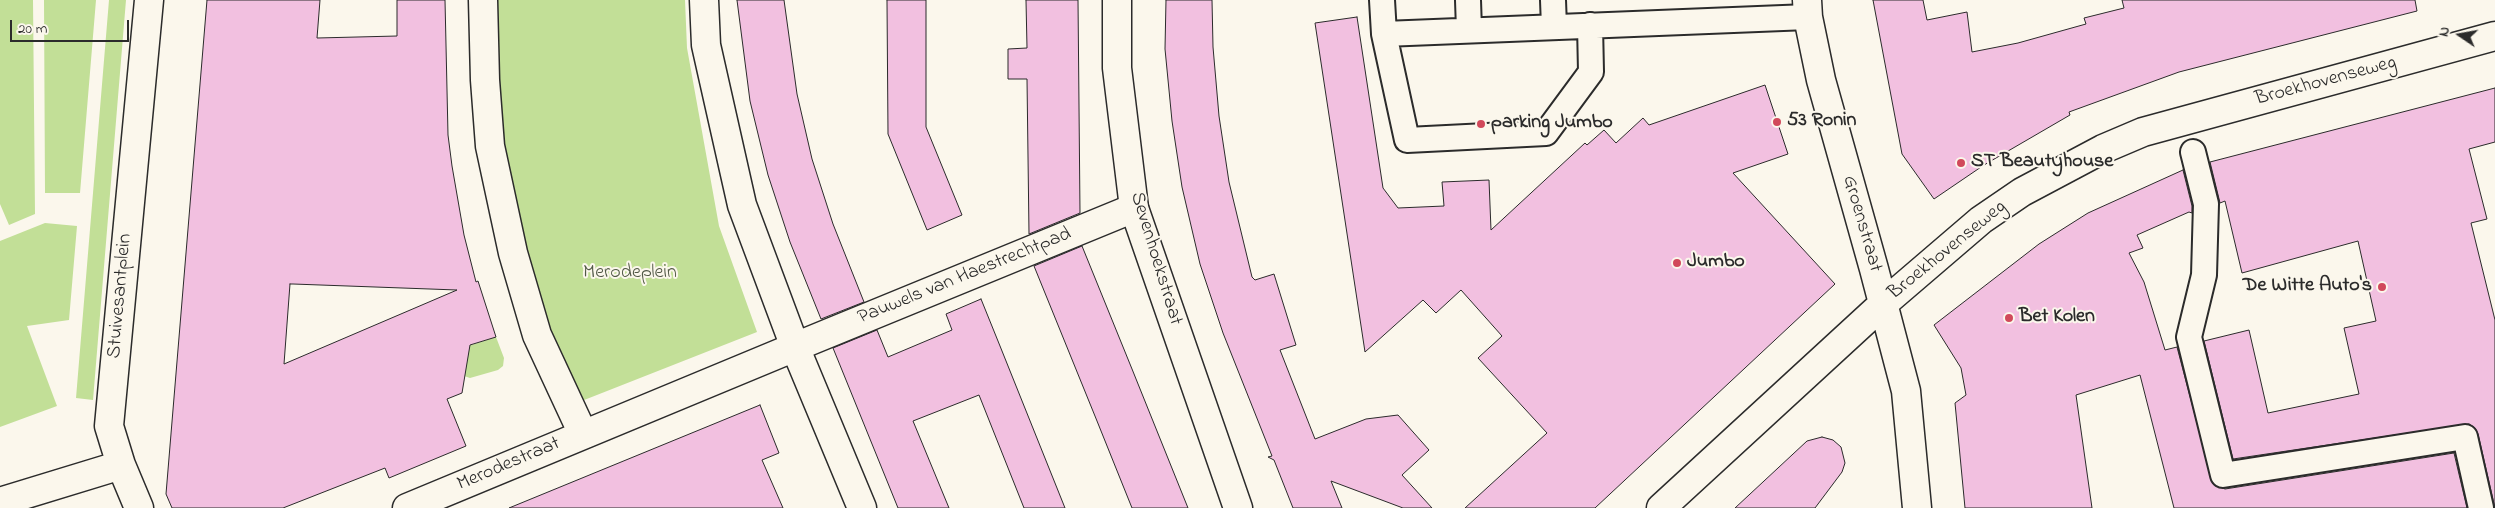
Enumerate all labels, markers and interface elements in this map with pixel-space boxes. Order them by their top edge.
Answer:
scale bar [12,10,131,42]
north arrow [2435,10,2485,60]
text: 20 m [18,18,47,40]
text: N [2434,25,2456,39]
street label: Broekhovenseweg [2253,52,2399,112]
place label: 53 Ronin [1787,110,1856,134]
place label: parking Jumbo [1491,112,1613,136]
marker: 53 Ronin [1771,116,1783,128]
marker: parking Jumbo [1475,118,1487,130]
place label: ST Beautyhouse [1971,151,2113,175]
marker: ST Beautyhouse [1955,157,1967,169]
street label: Groenstraat [1836,173,1886,275]
street label: Sevenhoekstraat [1123,190,1187,328]
street label: Broekhovenseweg [1884,196,2012,306]
street label: Pauwels van Haestrechtpad [855,223,1075,331]
street label: Stuivesantplein [104,232,138,360]
place label: Jumbo [1687,251,1745,275]
marker: Jumbo [1671,257,1683,269]
park label: Merodeplein [583,262,677,286]
place label: De Witte Auto's [2243,275,2372,299]
marker: De Witte Auto's [2376,281,2388,293]
place label: Bet Kolen [2019,306,2095,330]
marker: Bet Kolen [2003,312,2015,324]
street label: Merodestraat [454,433,564,497]

